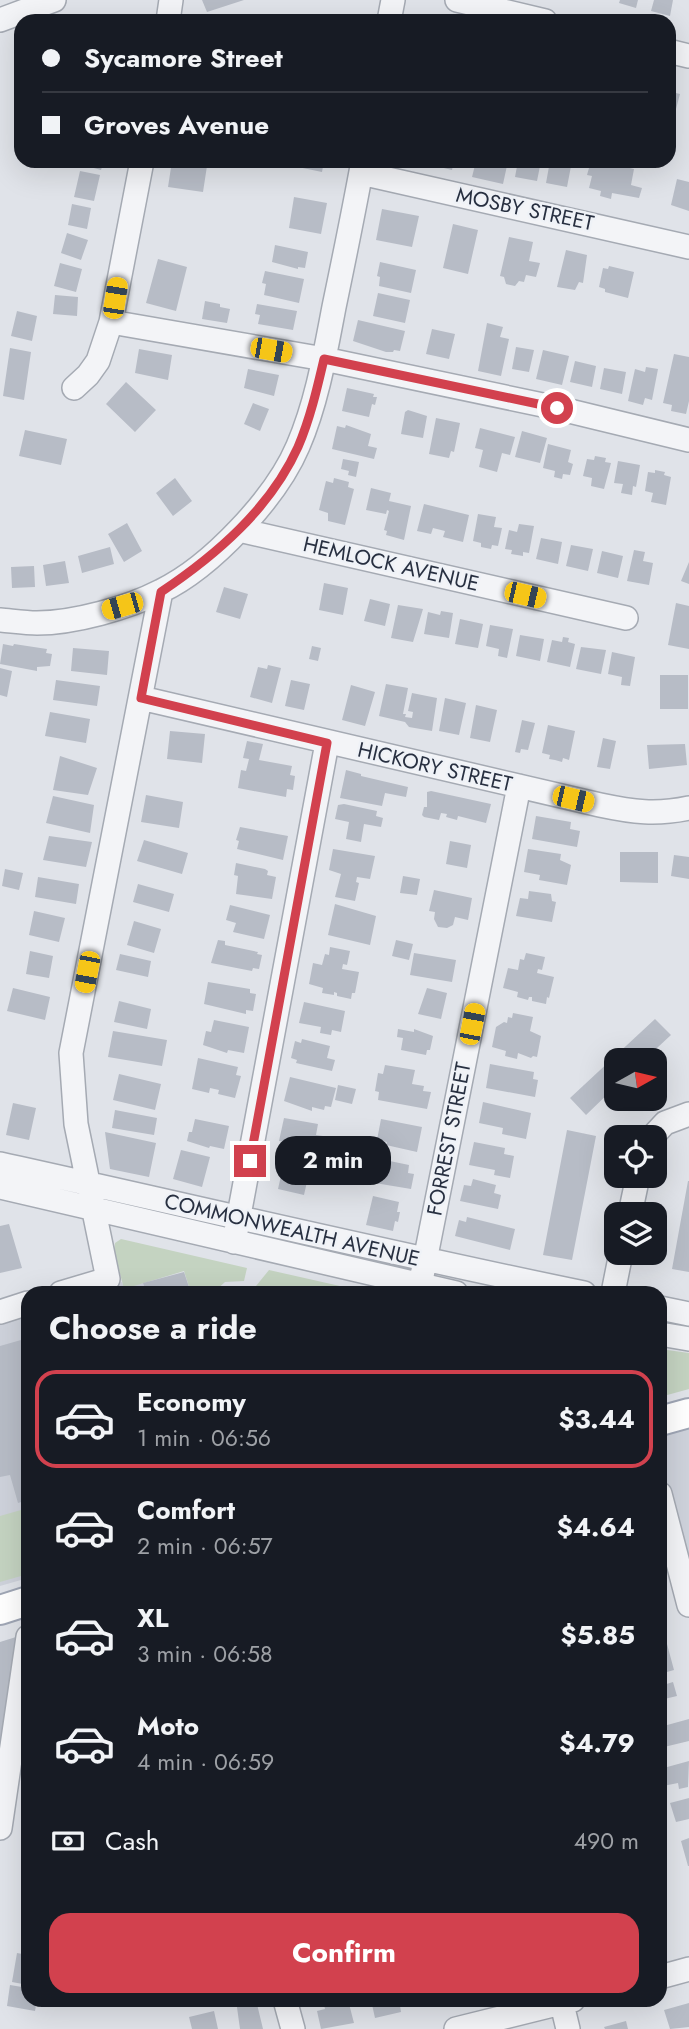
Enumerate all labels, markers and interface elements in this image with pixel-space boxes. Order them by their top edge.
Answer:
text: Sycamore Street [84,39,283,77]
text: Groves Avenue [84,106,269,144]
street label: MOSBY STREET [453,180,597,238]
car [102,276,129,320]
car [249,336,294,364]
route start [541,392,573,424]
street label: HEMLOCK AVENUE [300,529,482,599]
car [503,580,548,610]
car [99,590,146,622]
street label: HICKORY STREET [355,735,515,799]
car [551,784,596,814]
car [73,949,102,995]
car [458,1001,487,1047]
north arrow [604,1048,667,1111]
map controls [604,1048,667,1265]
street label: FORREST STREET [419,1060,479,1218]
button: locate [604,1125,667,1188]
callout: 2 min [274,1136,390,1186]
text: 2 min [303,1143,363,1177]
route end [234,1145,266,1177]
street label: COMMONWEALTH AVENUE [161,1186,423,1274]
button: layers [604,1202,667,1265]
text: Choose a ride [49,1305,257,1351]
text: Economy [137,1383,246,1421]
icon: car [53,1388,116,1451]
text: $3.44 [558,1400,635,1438]
text: 1 min · 06:56 [137,1421,271,1455]
text: Comfort [137,1491,235,1529]
icon: car [53,1496,116,1559]
text: $4.64 [557,1508,635,1546]
text: 2 min · 06:57 [137,1529,273,1563]
text: XL [137,1599,169,1637]
icon: car [53,1604,116,1667]
text: $5.85 [561,1616,635,1654]
text: 3 min · 06:58 [137,1637,273,1671]
text: Moto [137,1707,199,1745]
icon: car [53,1712,116,1775]
text: $4.79 [559,1724,635,1762]
text: 4 min · 06:59 [137,1745,274,1779]
icon: cash [49,1822,87,1860]
text: Cash [105,1822,159,1860]
text: 490 m [574,1824,639,1858]
button: Confirm [49,1913,639,1993]

